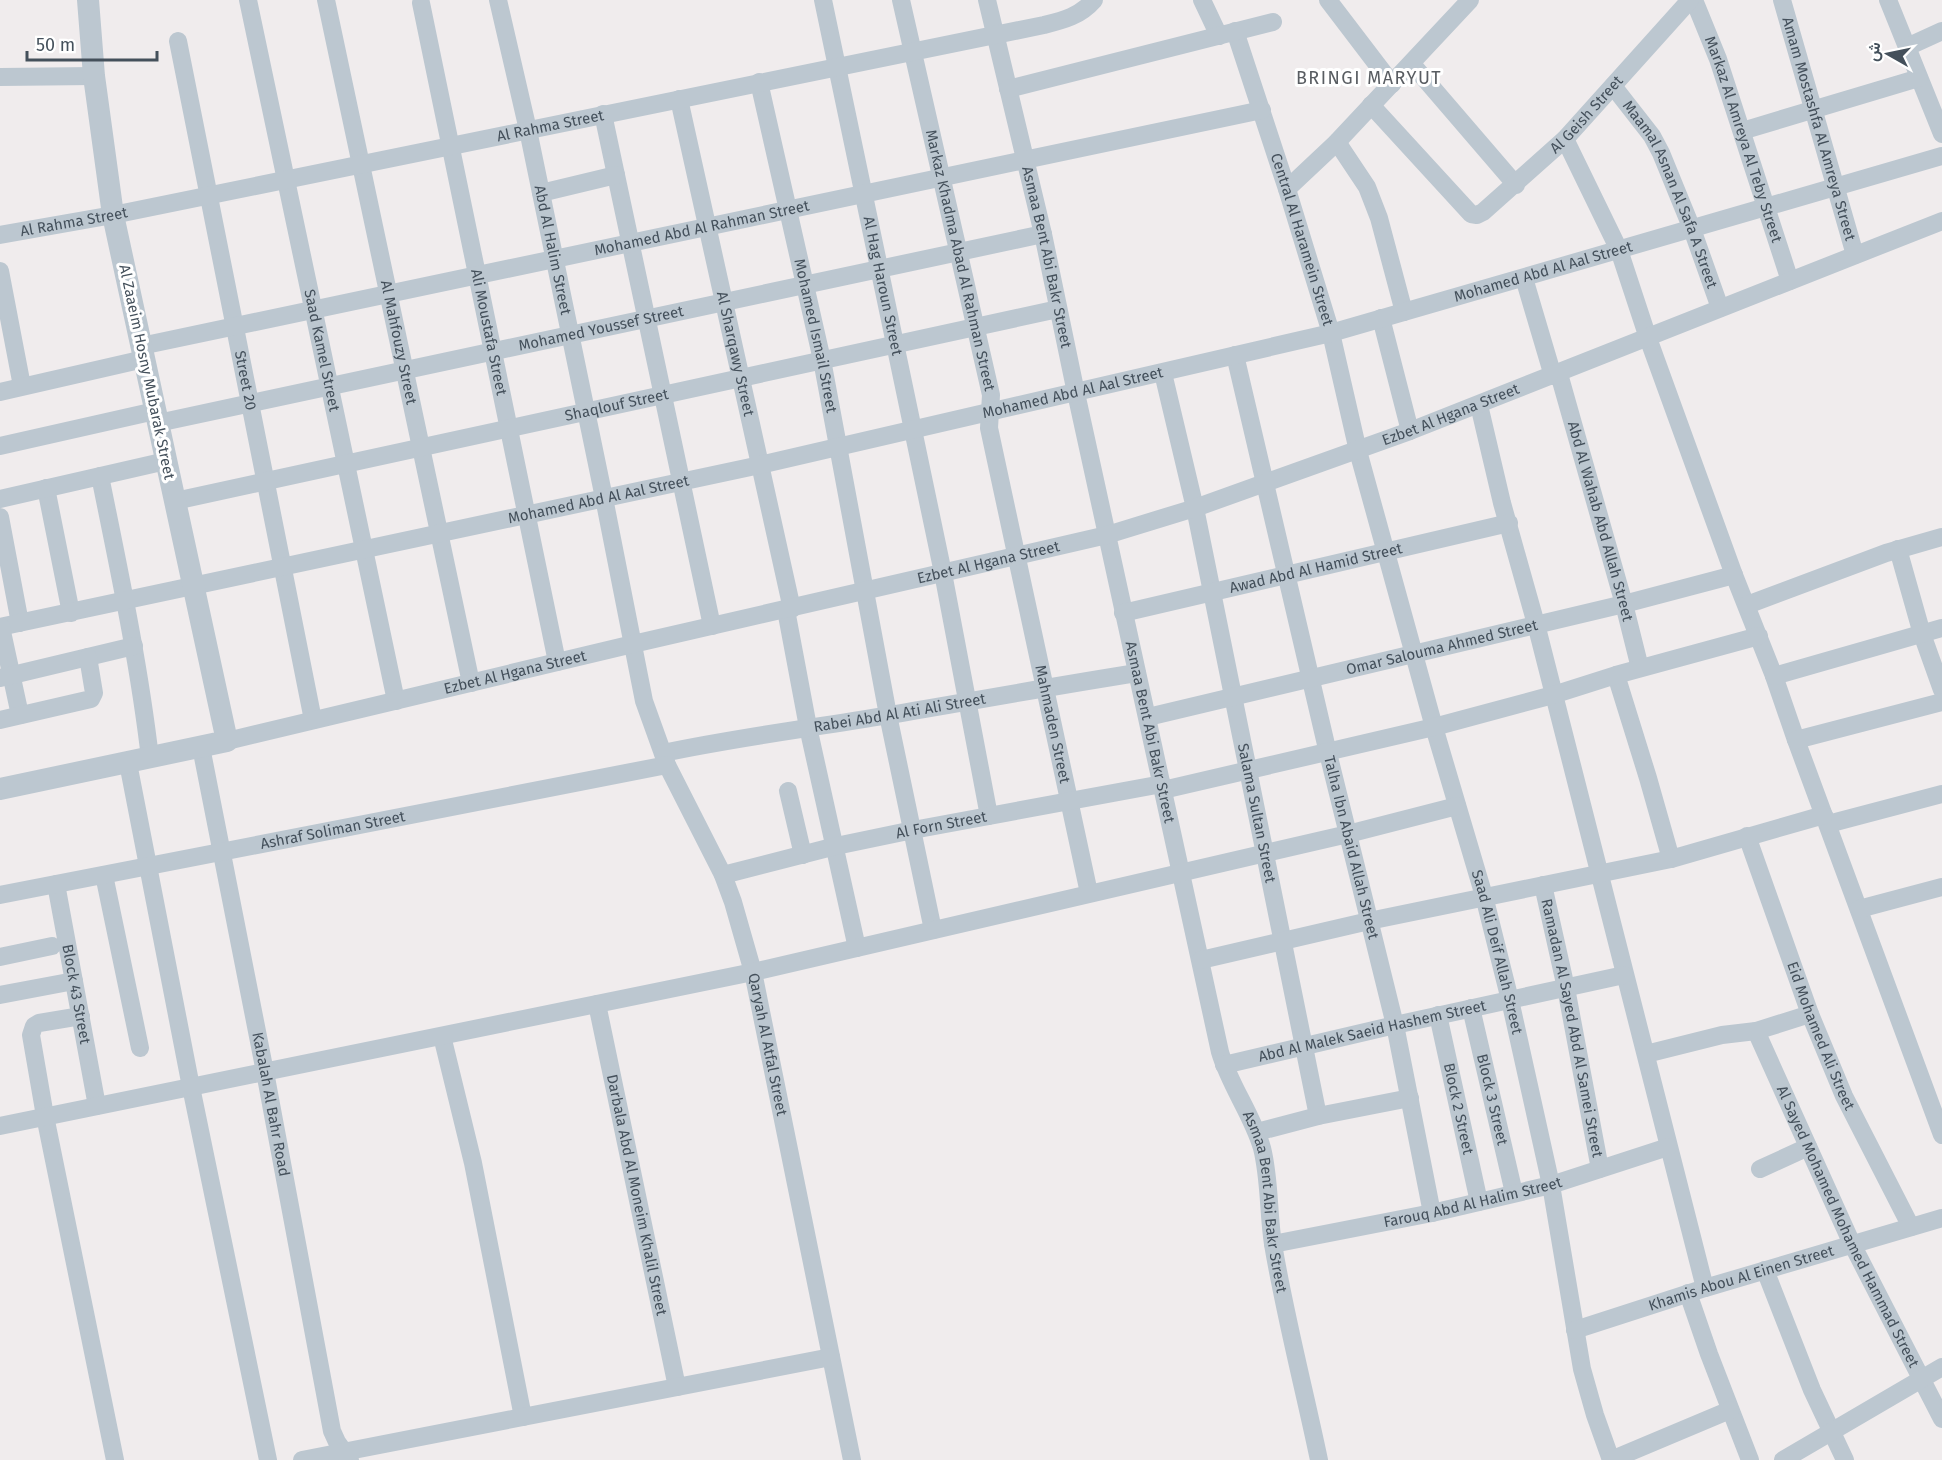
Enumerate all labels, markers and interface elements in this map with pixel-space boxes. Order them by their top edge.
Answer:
street label: Amam Mostashfa Al Amreya Street [1778,15,1860,243]
scale bar [27,24,158,62]
north arrow [1858,24,1918,84]
text: 50 m [36,34,75,56]
street label: Markaz Al Amreya Al Teby Street [1701,34,1786,245]
text: ش [1863,41,1885,63]
district label: BRINGI MARYUT [1296,67,1442,89]
street label: Al Geish Street [1546,71,1627,157]
street label: Maamal Asnan Al Safa A Street [1619,97,1722,291]
street label: Al Rahma Street [495,106,606,145]
street label: Markaz Khadma Abad Al Rahman Street [922,128,999,393]
street label: Central Al Haramein Street [1267,151,1337,329]
street label: Asmaa Bent Abi Bakr Street [1018,164,1076,350]
street label: Abd Al Halim Street [531,184,575,317]
street label: Mohamed Abd Al Rahman Street [593,196,811,259]
street label: Al Rahma Street [19,203,130,240]
street label: Al Hag Haroun Street [860,215,906,358]
street label: Mohamed Abd Al Aal Street [1452,237,1635,306]
street label: Mohamed Ismail Street [790,257,841,415]
street label: Al Zaaeim Hosny Mubarak Street [115,263,179,482]
street label: Ali Moustafa Street [467,267,511,397]
street label: Al Mahfouzy Street [377,279,421,407]
street label: Saad Kamel Street [300,288,344,414]
street label: Al Sharqawy Street [713,290,758,419]
street label: Mohamed Youssef Street [517,302,686,355]
street label: Street 20 [231,349,260,412]
street label: Mohamed Abd Al Aal Street [981,363,1165,422]
street label: Ezbet Al Hgana Street [1380,380,1522,449]
street label: Shaqlouf Street [563,385,671,425]
street label: Abd Al Wahab Abd Allah Street [1564,419,1637,624]
street label: Mohamed Abd Al Aal Street [506,471,691,527]
street label: Ezbet Al Hgana Street [915,537,1062,587]
street label: Awad Abd Al Hamid Street [1228,539,1405,597]
street label: Omar Salouma Ahmed Street [1344,616,1540,679]
street label: Asmaa Bent Abi Bakr Street [1121,639,1179,825]
street label: Ezbet Al Hgana Street [442,646,588,698]
street label: Mahmaden Street [1031,663,1074,785]
street label: Rabei Abd Al Ati Ali Street [812,689,988,736]
street label: Salama Sultan Street [1234,742,1280,885]
street label: Talha Ibn Abaid Allah Street [1320,754,1383,942]
street label: Ashraf Soliman Street [259,807,407,853]
street label: Al Forn Street [894,807,989,842]
street label: Saad Ali Deif Allah Street [1468,868,1526,1036]
street label: Ramadan Al Sayed Abd Al Samei Street [1537,897,1607,1160]
street label: Block 43 Street [58,943,94,1046]
street label: Eid Mohamed Ali Street [1783,959,1859,1114]
street label: Qaryah Al Atfal Street [744,971,791,1118]
street label: Abd Al Malek Saeid Hashem Street [1257,996,1488,1066]
street label: Kabalah Al Bahr Road [248,1031,293,1178]
street label: Block 3 Street [1473,1052,1512,1148]
street label: Block 2 Street [1440,1061,1477,1157]
street label: Darbala Abd Al Moneim Khalil Street [603,1073,671,1318]
street label: Al Sayed Mohamed Mohamed Hammad Street [1773,1083,1923,1371]
street label: Asmaa Bent Abi Bakr Street [1239,1108,1291,1295]
street label: Farouq Abd Al Halim Street [1382,1173,1565,1231]
street label: Khamis Abou Al Einen Street [1646,1241,1836,1315]

